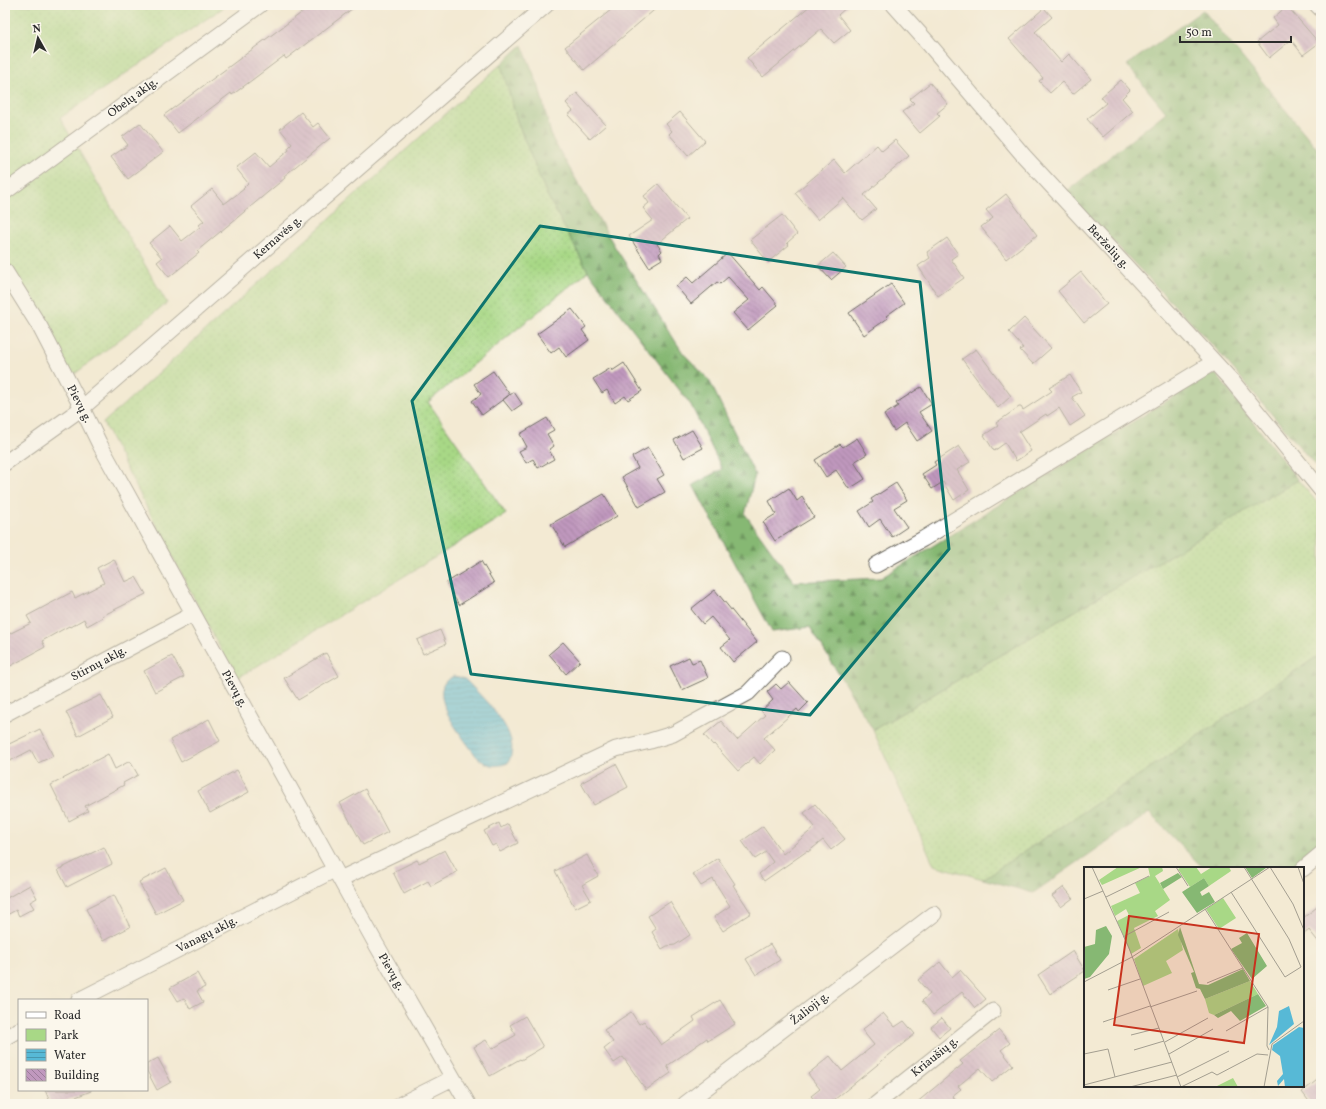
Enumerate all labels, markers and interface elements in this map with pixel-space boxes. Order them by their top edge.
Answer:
north arrow [18,18,58,58]
scale bar [1180,18,1291,44]
text: N [32,22,42,38]
text: 50 m [1186,25,1212,41]
street label: Obelų aklg. [104,74,162,122]
street label: Kernavės g. [250,212,306,264]
street label: Berželių g. [1083,221,1133,273]
street label: Pievų g. [63,382,95,426]
street label: Stirnų aklg. [68,643,130,685]
street label: Pievų g. [217,667,251,711]
inset map [1084,867,1304,1087]
street label: Vanagų aklg. [174,913,240,957]
street label: Pievų g. [374,950,408,994]
street label: Žalioji g. [787,988,833,1029]
legend [18,999,148,1091]
text: Road [54,1008,81,1024]
text: Park [54,1028,79,1044]
street label: Kriaušių g. [908,1033,962,1081]
text: Water [54,1048,86,1064]
text: Building [54,1068,99,1084]

